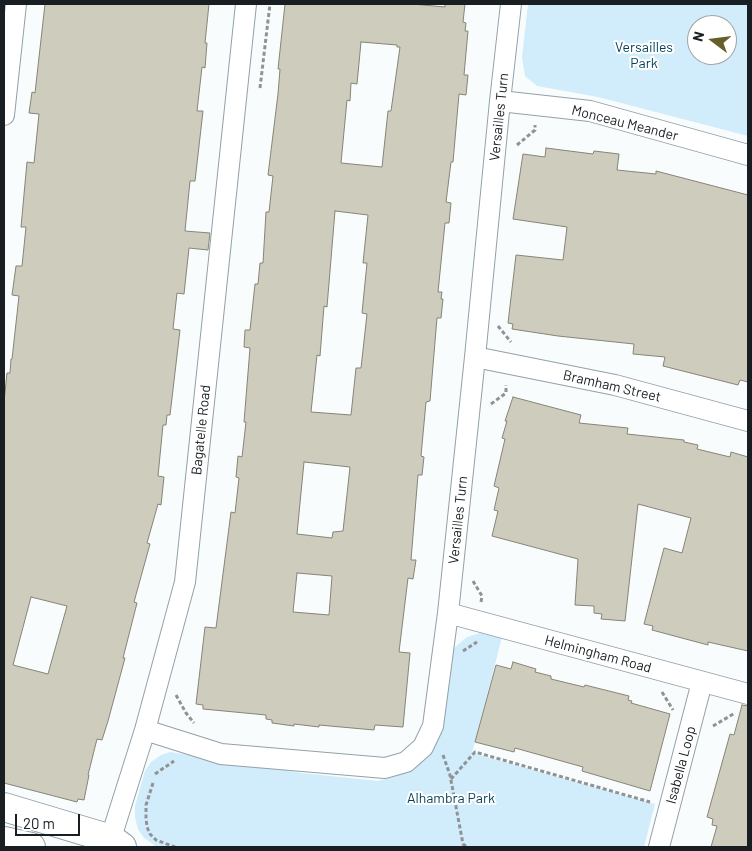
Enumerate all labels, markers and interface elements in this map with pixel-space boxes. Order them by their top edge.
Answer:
north arrow [687,15,737,65]
text: N [689,30,707,43]
park label: Versailles Park [615,39,673,72]
street label: Versailles Turn [486,72,512,162]
street label: Monceau Meander [570,102,680,144]
street label: Bramham Street [561,367,663,405]
street label: Bagatelle Road [188,384,214,476]
street label: Versailles Turn [445,475,471,565]
street label: Helmingham Road [543,632,653,676]
street label: Isabella Loop [663,724,699,806]
park label: Alhambra Park [407,790,495,806]
scale bar [18,804,82,836]
text: 20 m [23,814,55,832]

